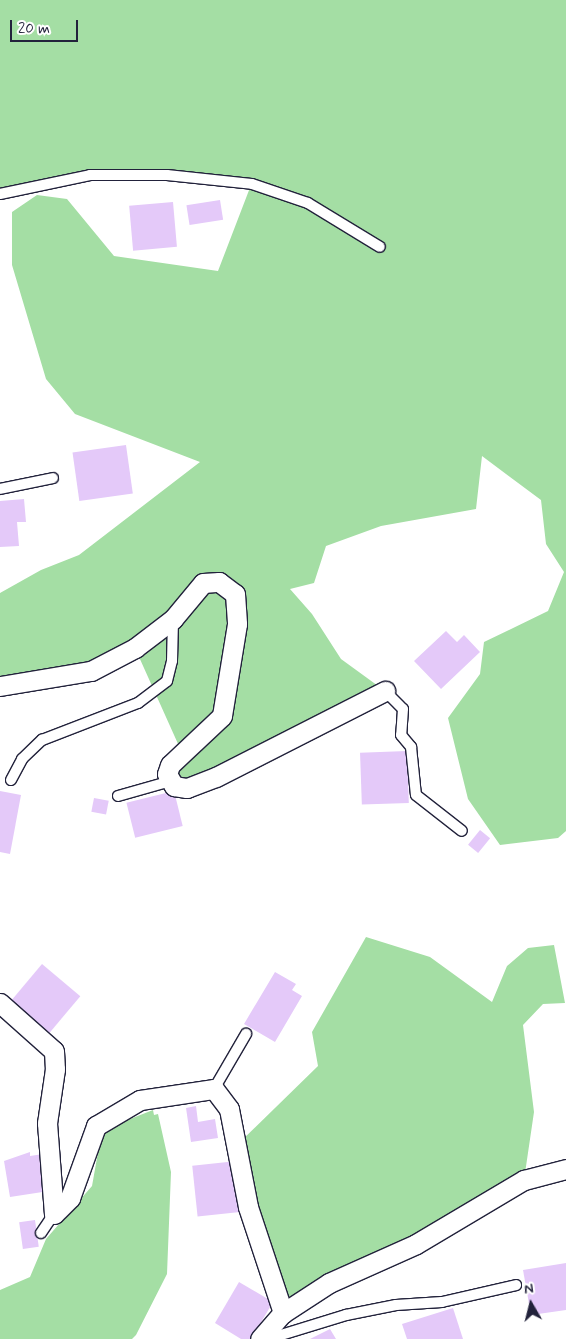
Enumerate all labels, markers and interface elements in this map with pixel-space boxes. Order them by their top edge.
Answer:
scale bar [12,10,80,42]
text: 20 m [18,19,50,39]
north arrow [506,1279,556,1329]
text: N [523,1280,535,1299]

